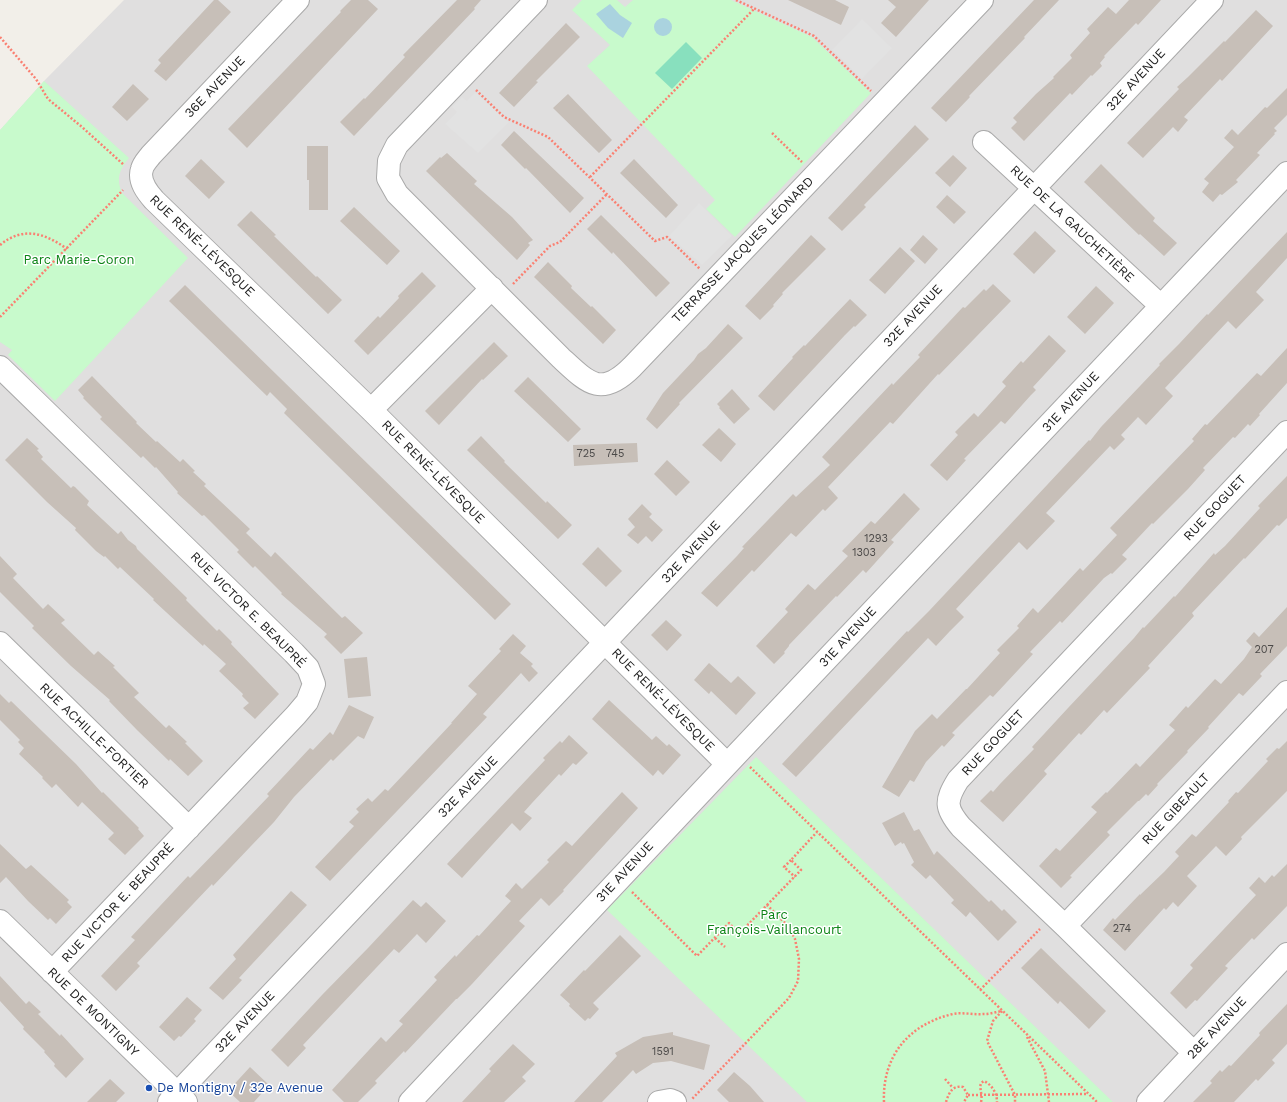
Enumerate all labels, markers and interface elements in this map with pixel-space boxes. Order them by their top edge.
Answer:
street label: 32E AVENUE [1103,46,1169,114]
street label: 36E AVENUE [182,53,248,121]
street label: RUE DE LA GAUCHETIÈRE [1007,162,1137,286]
street label: TERRASSE JACQUES LÉONARD [669,174,817,326]
street label: RUE RENÉ-LÉVESQUE [146,192,258,300]
park label: Parc Marie-Coron [23,252,135,268]
street label: 32E AVENUE [880,282,946,350]
street label: 31E AVENUE [1039,369,1103,435]
street label: RUE RENÉ-LÉVESQUE [378,417,488,527]
house number: 725 [577,447,595,461]
house number: 745 [606,447,624,461]
street label: RUE GOGUET [1180,472,1250,544]
street label: 32E AVENUE [658,518,724,586]
house number: 1293 [864,532,888,546]
house number: 1303 [852,546,876,560]
street label: RUE VICTOR E. BEAUPRÉ [187,549,309,671]
street label: 31E AVENUE [816,604,880,670]
house number: 207 [1254,643,1274,657]
street label: RUE RENÉ-LÉVESQUE [608,645,718,755]
street label: RUE ACHILLE-FORTIER [36,680,152,792]
street label: RUE GOGUET [958,707,1028,779]
street label: 32E AVENUE [435,753,501,821]
street label: RUE GIBEAULT [1139,770,1213,848]
street label: 31E AVENUE [593,839,657,905]
street label: RUE VICTOR E. BEAUPRÉ [59,840,177,966]
park label: Parc François-Vaillancourt [707,907,841,938]
house number: 274 [1113,922,1131,936]
street label: RUE DE MONTIGNY [44,964,142,1060]
street label: 32E AVENUE [212,988,278,1056]
street label: 28E AVENUE [1184,993,1250,1063]
house number: 1591 [652,1045,674,1059]
place label: De Montigny / 32e Avenue [157,1080,323,1096]
marker: De Montigny / 32e Avenue [144,1083,154,1093]

